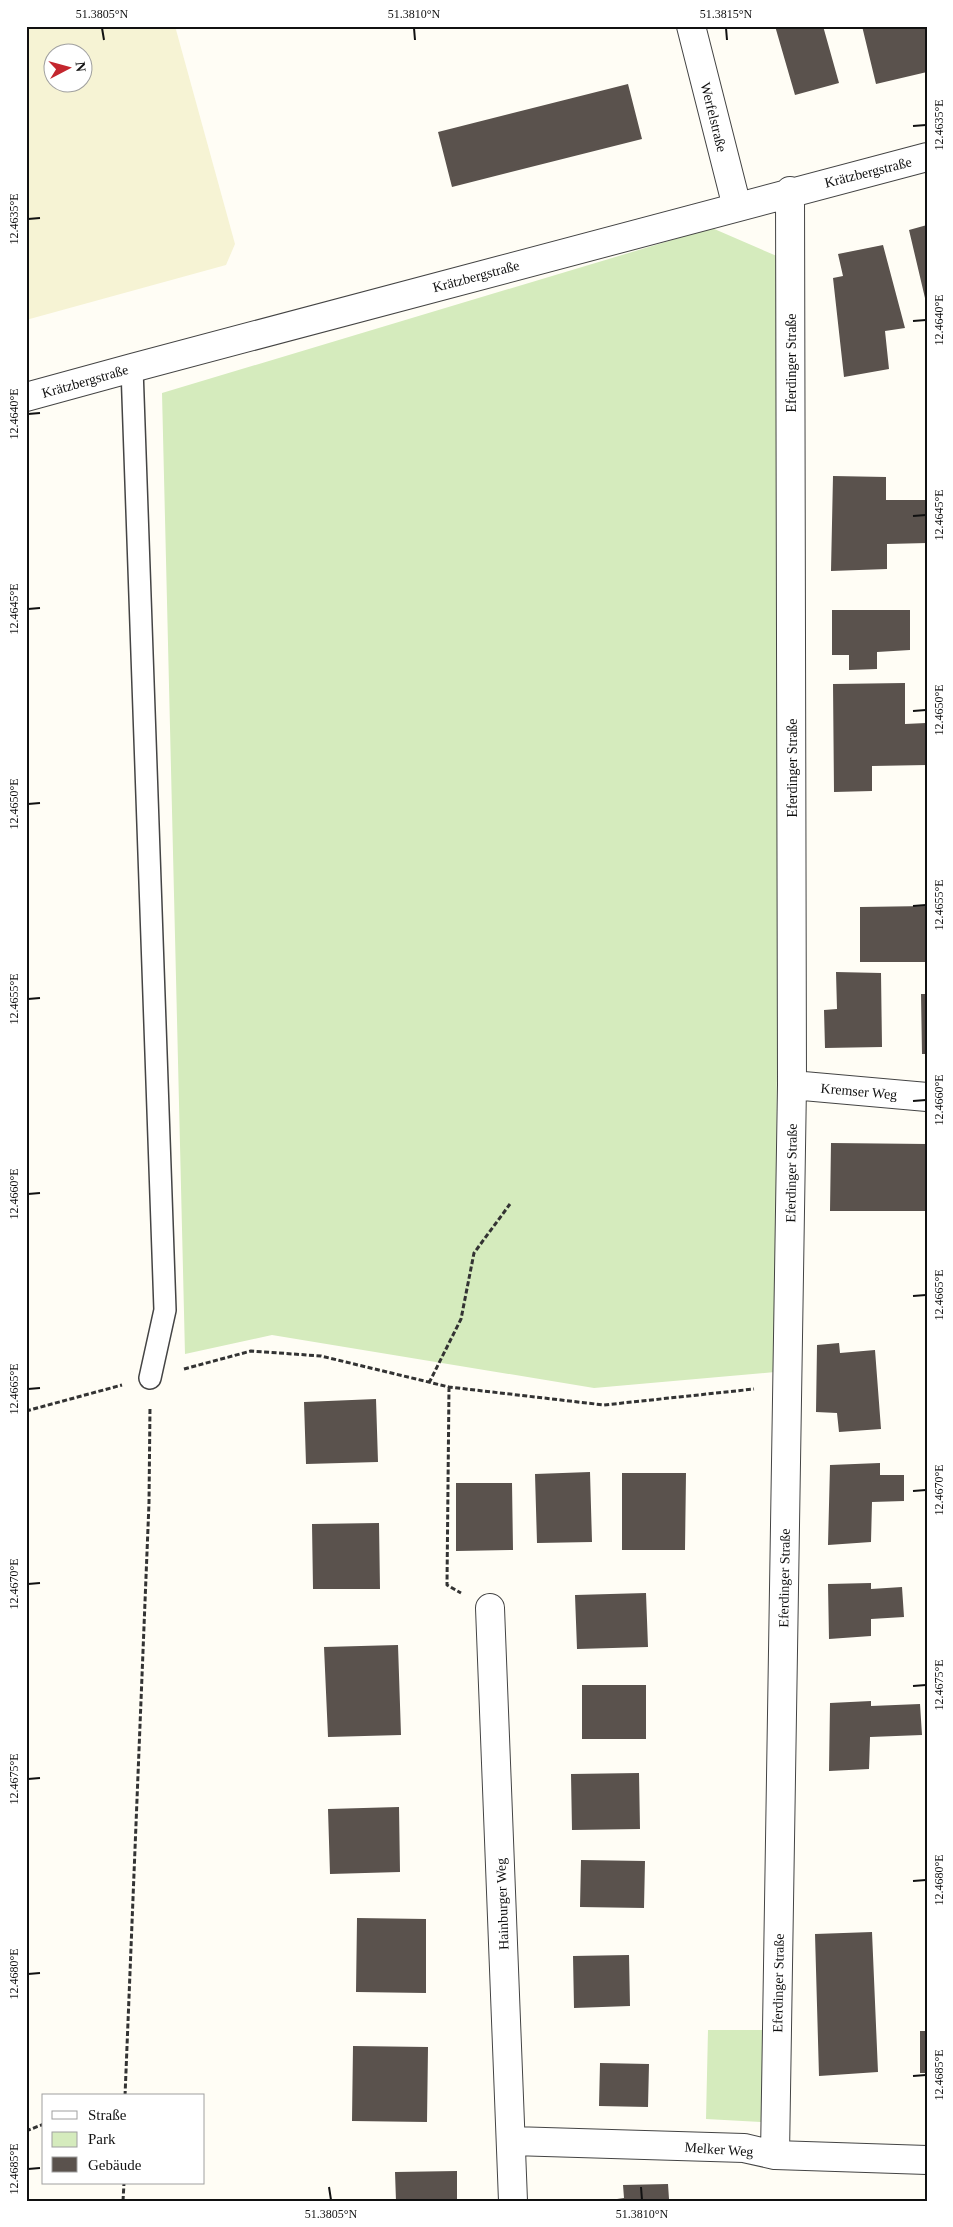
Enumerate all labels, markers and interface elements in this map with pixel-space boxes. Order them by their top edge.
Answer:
text: 51.3805°N [76,7,129,21]
text: 51.3810°N [388,7,441,21]
text: 51.3815°N [700,7,753,21]
north arrow [42,42,92,92]
text: N [72,61,88,73]
street label: Werfelstraße [698,81,729,153]
text: 12.4635°E [932,99,946,151]
street label: Krätzbergstraße [823,154,913,191]
text: 12.4635°E [7,193,21,245]
street label: Krätzbergstraße [431,258,521,295]
text: 12.4640°E [932,294,946,346]
street label: Eferdinger Straße [784,313,799,413]
street label: Krätzbergstraße [40,362,130,401]
text: 12.4640°E [7,388,21,440]
text: 12.4645°E [932,489,946,541]
text: 12.4645°E [7,583,21,635]
text: 12.4650°E [932,684,946,736]
street label: Eferdinger Straße [785,718,800,818]
text: 12.4650°E [7,778,21,830]
text: 12.4655°E [932,879,946,931]
text: 12.4655°E [7,973,21,1025]
text: 12.4660°E [932,1074,946,1126]
street label: Kremser Weg [820,1081,898,1102]
street label: Eferdinger Straße [783,1123,800,1223]
text: 12.4660°E [7,1168,21,1220]
text: 12.4665°E [932,1269,946,1321]
text: 12.4665°E [7,1363,21,1415]
text: 12.4670°E [932,1464,946,1516]
street label: Eferdinger Straße [776,1528,793,1628]
text: 12.4670°E [7,1558,21,1610]
text: 12.4675°E [932,1659,946,1711]
text: 12.4675°E [7,1753,21,1805]
text: 12.4680°E [932,1854,946,1906]
street label: Hainburger Weg [493,1858,512,1950]
street label: Eferdinger Straße [770,1933,787,2033]
text: 12.4680°E [7,1948,21,2000]
text: 12.4685°E [932,2049,946,2101]
legend [42,2094,205,2184]
text: Straße [88,2107,127,2123]
text: Park [88,2131,116,2147]
street label: Melker Weg [684,2140,754,2159]
text: 12.4685°E [7,2143,21,2195]
text: Gebäude [88,2157,142,2173]
text: 51.3805°N [305,2207,358,2221]
text: 51.3810°N [616,2207,669,2221]

